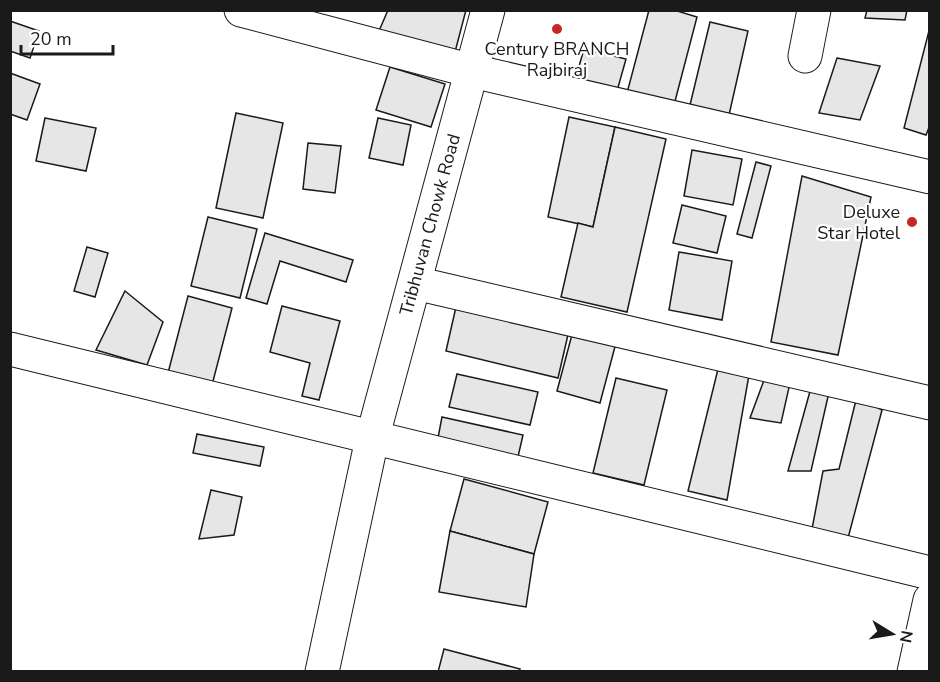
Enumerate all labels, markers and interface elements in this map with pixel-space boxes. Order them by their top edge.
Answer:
scale bar [21,18,112,56]
marker: Century BRANCH Rajbiraj [550,22,564,36]
text: 20 m [30,27,72,51]
place label: Century BRANCH Rajbiraj [485,37,629,82]
street label: Tribhuvan Chowk Road [394,131,466,318]
place label: Deluxe Star Hotel [817,200,901,245]
marker: Deluxe Star Hotel [905,215,919,229]
north arrow [862,604,922,664]
text: N [894,629,918,645]

